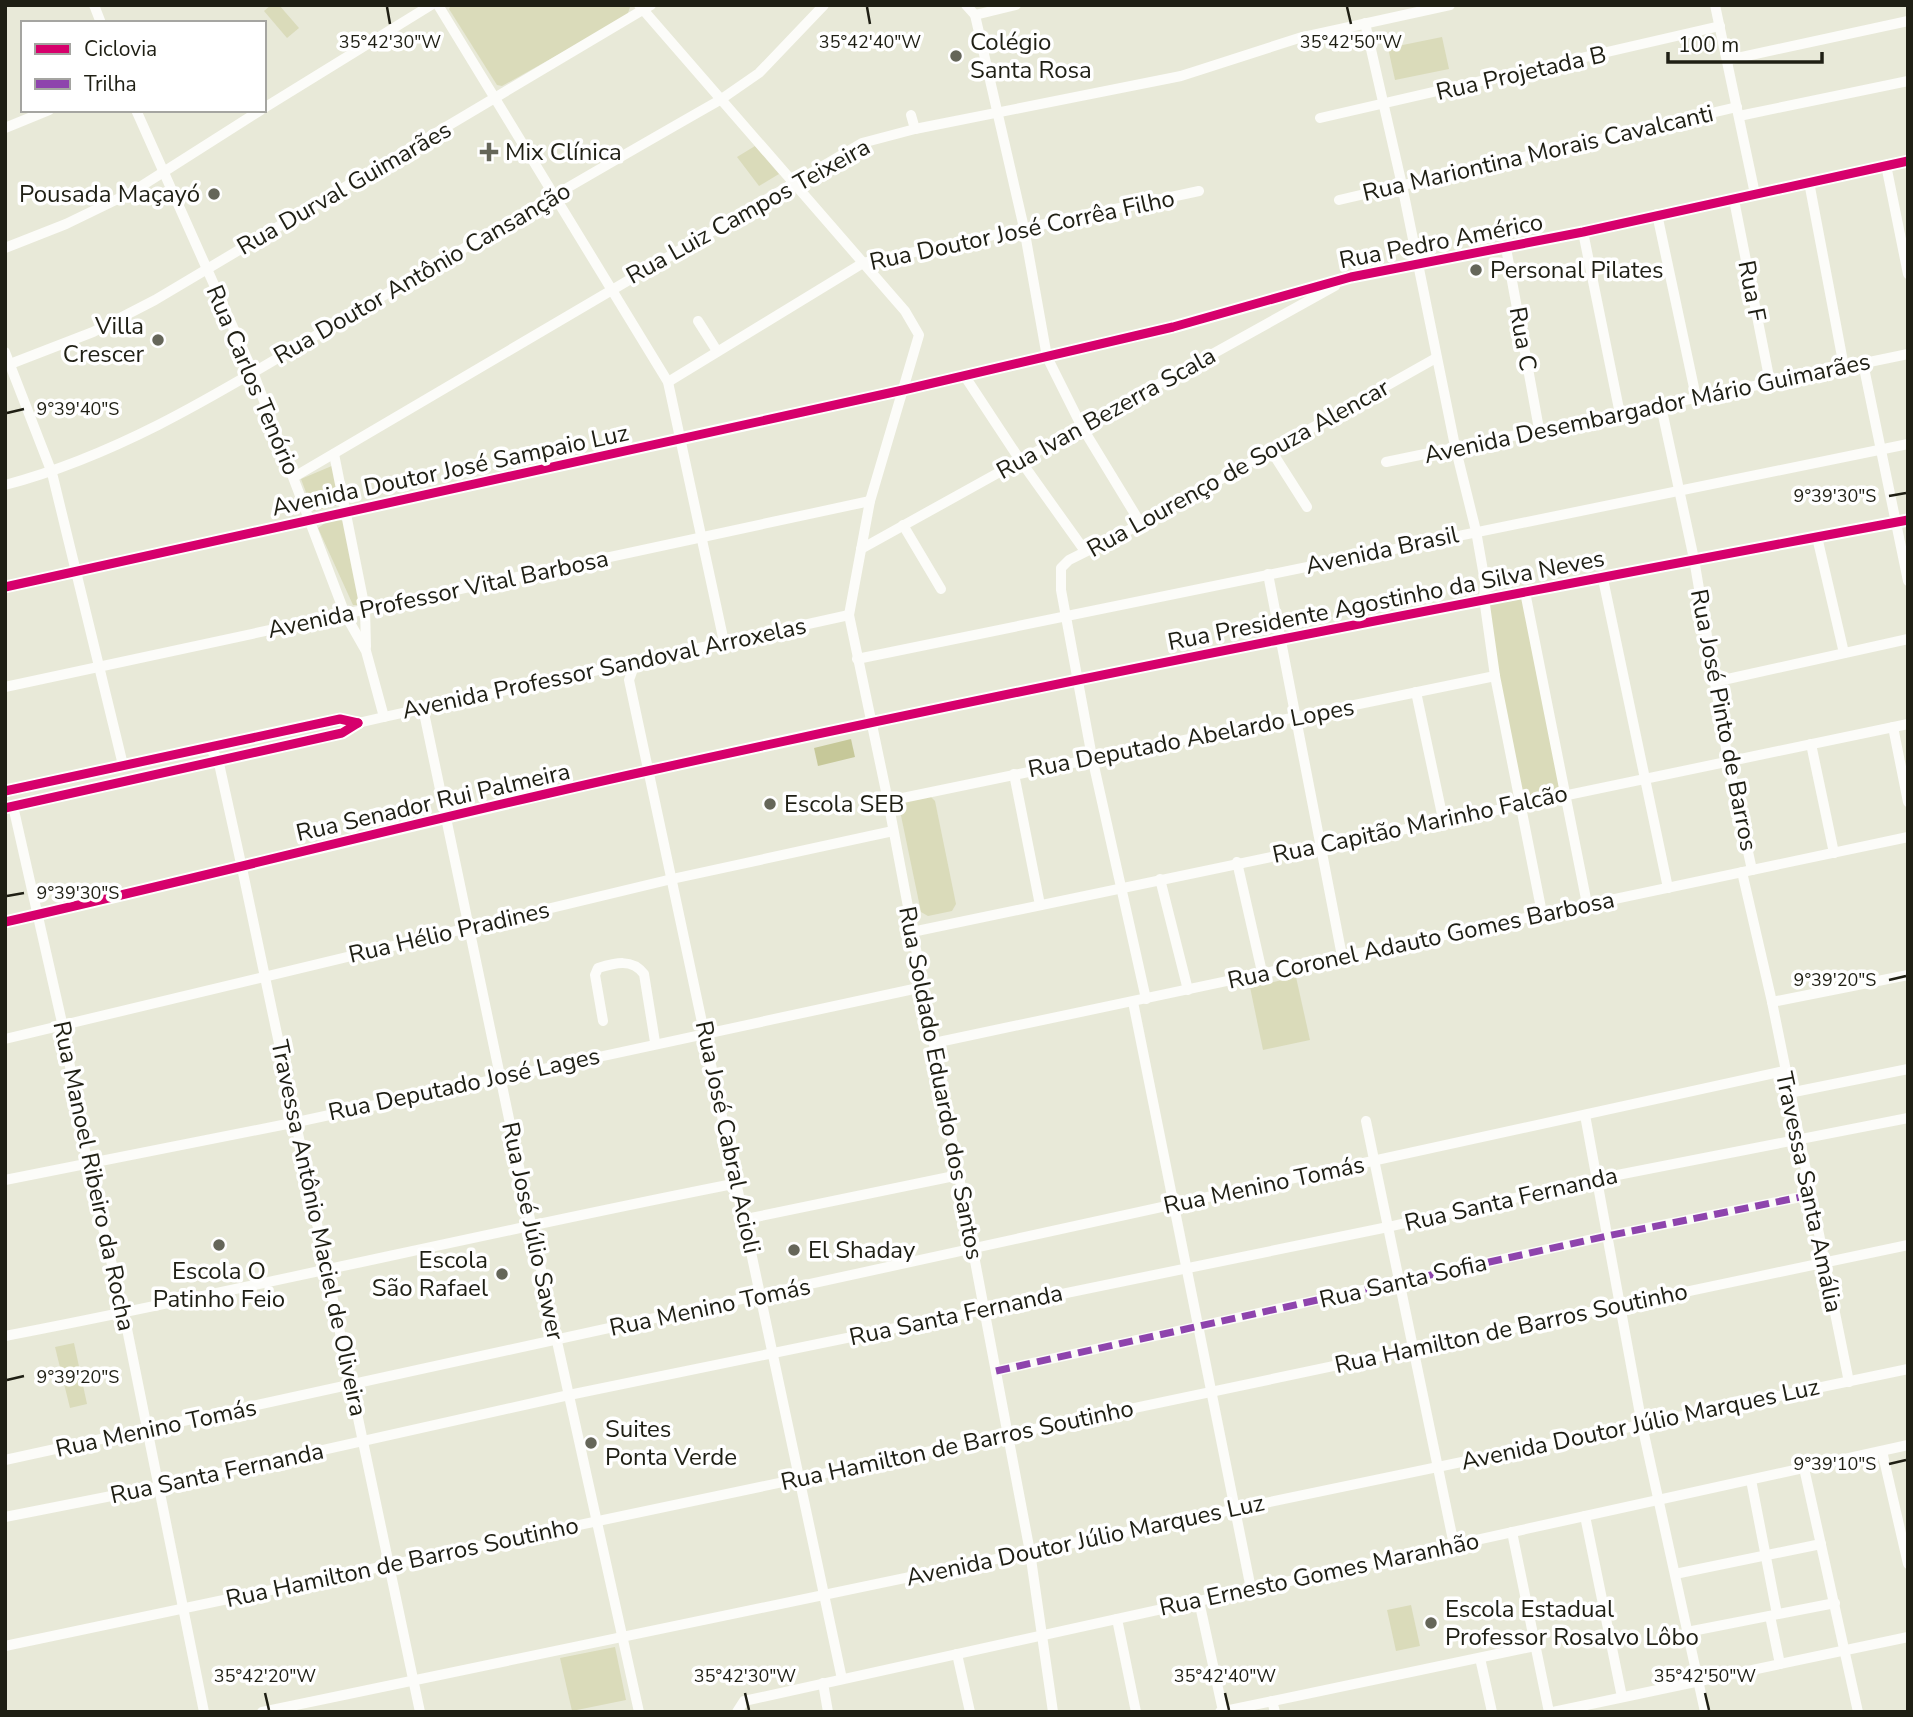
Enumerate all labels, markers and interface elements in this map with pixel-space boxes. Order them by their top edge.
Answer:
legend [21,21,266,112]
scale bar [1668,21,1822,65]
place label: Colégio Santa Rosa [970,26,1092,86]
text: 35°42'30"W [339,30,441,54]
text: 35°42'40"W [819,30,921,54]
text: 35°42'50"W [1300,30,1402,54]
text: 100 m [1678,31,1739,59]
text: Ciclovia [84,35,157,63]
street label: Rua Projetada B [1433,38,1609,108]
marker: Colégio Santa Rosa [948,48,964,64]
text: Trilha [84,70,137,98]
street label: Rua Mariontina Morais Cavalcanti [1359,97,1717,209]
street label: Rua Durval Guimarães [231,114,457,262]
street label: Rua Luiz Campos Teixeira [620,130,876,292]
place label: Mix Clínica [505,136,622,168]
marker: Mix Clínica [479,142,499,162]
street label: Rua Doutor Antônio Cansanção [268,175,576,371]
place label: Pousada Maçayó [19,178,200,210]
street label: Rua Doutor José Corrêa Filho [866,182,1178,278]
marker: Pousada Maçayó [206,186,222,202]
street label: Rua Pedro Américo [1336,206,1546,276]
place label: Personal Pilates [1490,254,1664,286]
street label: Rua F [1730,258,1774,324]
marker: Personal Pilates [1468,262,1484,278]
street label: Rua Carlos Tenório [199,280,307,480]
street label: Rua C [1502,304,1544,374]
place label: Villa Crescer [63,310,144,370]
marker: Villa Crescer [150,332,166,348]
street label: Rua Ivan Bezerra Scala [991,339,1221,487]
street label: Avenida Desembargador Mário Guimarães [1421,345,1873,471]
street label: Rua Lourenço de Souza Alencar [1081,371,1395,565]
text: 9°39'40"S [37,397,119,421]
street label: Avenida Doutor José Sampaio Luz [269,417,631,523]
text: 9°39'30"S [1794,484,1876,508]
street label: Avenida Brasil [1303,518,1461,582]
street label: Avenida Professor Vital Barbosa [265,542,611,646]
street label: Rua Presidente Agostinho da Silva Neves [1165,542,1607,658]
street label: Rua José Pinto de Barros [1683,586,1765,854]
street label: Avenida Professor Sandoval Arroxelas [399,609,809,727]
street label: Rua Deputado Abelardo Lopes [1025,691,1357,785]
street label: Rua Senador Rui Palmeira [293,755,573,849]
street label: Rua Capitão Marinho Falcão [1270,777,1570,871]
place label: Escola SEB [784,788,905,820]
marker: Escola SEB [762,796,778,812]
text: 9°39'30"S [37,881,119,905]
street label: Rua Coronel Adauto Gomes Barbosa [1225,883,1617,997]
street label: Rua Hélio Pradines [345,893,553,971]
street label: Rua Soldado Eduardo dos Santos [891,904,991,1262]
text: 9°39'20"S [1794,968,1876,992]
street label: Rua Manoel Ribeiro da Rocha [45,1018,143,1334]
street label: Rua José Cabral Acioli [688,1018,768,1256]
street label: Travessa Antônio Maciel de Oliveira [263,1037,375,1419]
street label: Rua Deputado José Lages [325,1040,603,1128]
street label: Travessa Santa Amália [1768,1069,1850,1315]
street label: Rua José Júlio Sawer [494,1119,572,1343]
street label: Rua Menino Tomás [1161,1148,1367,1222]
street label: Rua Santa Fernanda [1401,1159,1621,1239]
place label: El Shaday [808,1234,916,1266]
marker: Escola O Patinho Feio [211,1237,227,1253]
marker: El Shaday [786,1242,802,1258]
place label: Escola São Rafael [372,1244,488,1304]
street label: Rua Santa Sofia [1316,1246,1490,1316]
place label: Escola O Patinho Feio [153,1255,285,1315]
marker: Escola São Rafael [494,1266,510,1282]
street label: Rua Menino Tomás [607,1270,813,1344]
street label: Rua Hamilton de Barros Soutinho [1332,1275,1690,1381]
street label: Rua Santa Fernanda [846,1277,1066,1353]
text: 9°39'20"S [37,1365,119,1389]
street label: Avenida Doutor Júlio Marques Luz [1458,1370,1822,1478]
street label: Rua Menino Tomás [53,1391,259,1465]
street label: Rua Hamilton de Barros Soutinho [778,1392,1136,1498]
place label: Suites Ponta Verde [605,1413,737,1473]
street label: Rua Santa Fernanda [107,1435,327,1511]
marker: Suites Ponta Verde [583,1435,599,1451]
text: 9°39'10"S [1794,1452,1876,1476]
street label: Avenida Doutor Júlio Marques Luz [903,1486,1267,1594]
street label: Rua Hamilton de Barros Soutinho [223,1509,581,1615]
street label: Rua Ernesto Gomes Maranhão [1156,1524,1482,1624]
place label: Escola Estadual Professor Rosalvo Lôbo [1445,1593,1699,1653]
marker: Escola Estadual Professor Rosalvo Lôbo [1423,1615,1439,1631]
text: 35°42'20"W [214,1664,316,1688]
text: 35°42'30"W [694,1664,796,1688]
text: 35°42'40"W [1174,1664,1276,1688]
text: 35°42'50"W [1654,1664,1756,1688]

